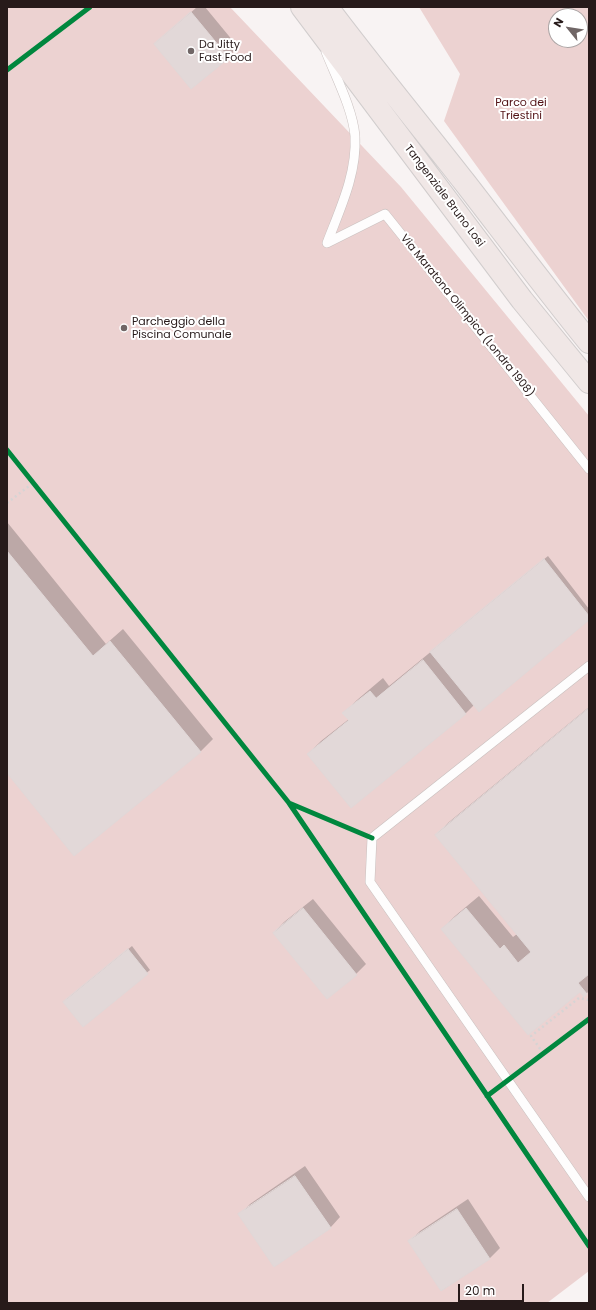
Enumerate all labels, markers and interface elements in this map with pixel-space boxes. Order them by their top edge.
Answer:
north arrow [548,8,588,48]
text: N [549,15,567,30]
place label: Da Jitty Fast Food [199,38,252,64]
marker: Da Jitty Fast Food [186,46,196,56]
park label: Parco dei Triestini [495,96,547,122]
street label: Tangenziale Bruno Losi [401,142,487,250]
street label: Via Maratona Olimpica (Londra 1908) [397,232,537,400]
place label: Parcheggio della Piscina Comunale [132,315,232,341]
marker: Parcheggio della Piscina Comunale [119,323,129,333]
scale bar [460,1276,526,1302]
text: 20 m [465,1282,495,1299]

